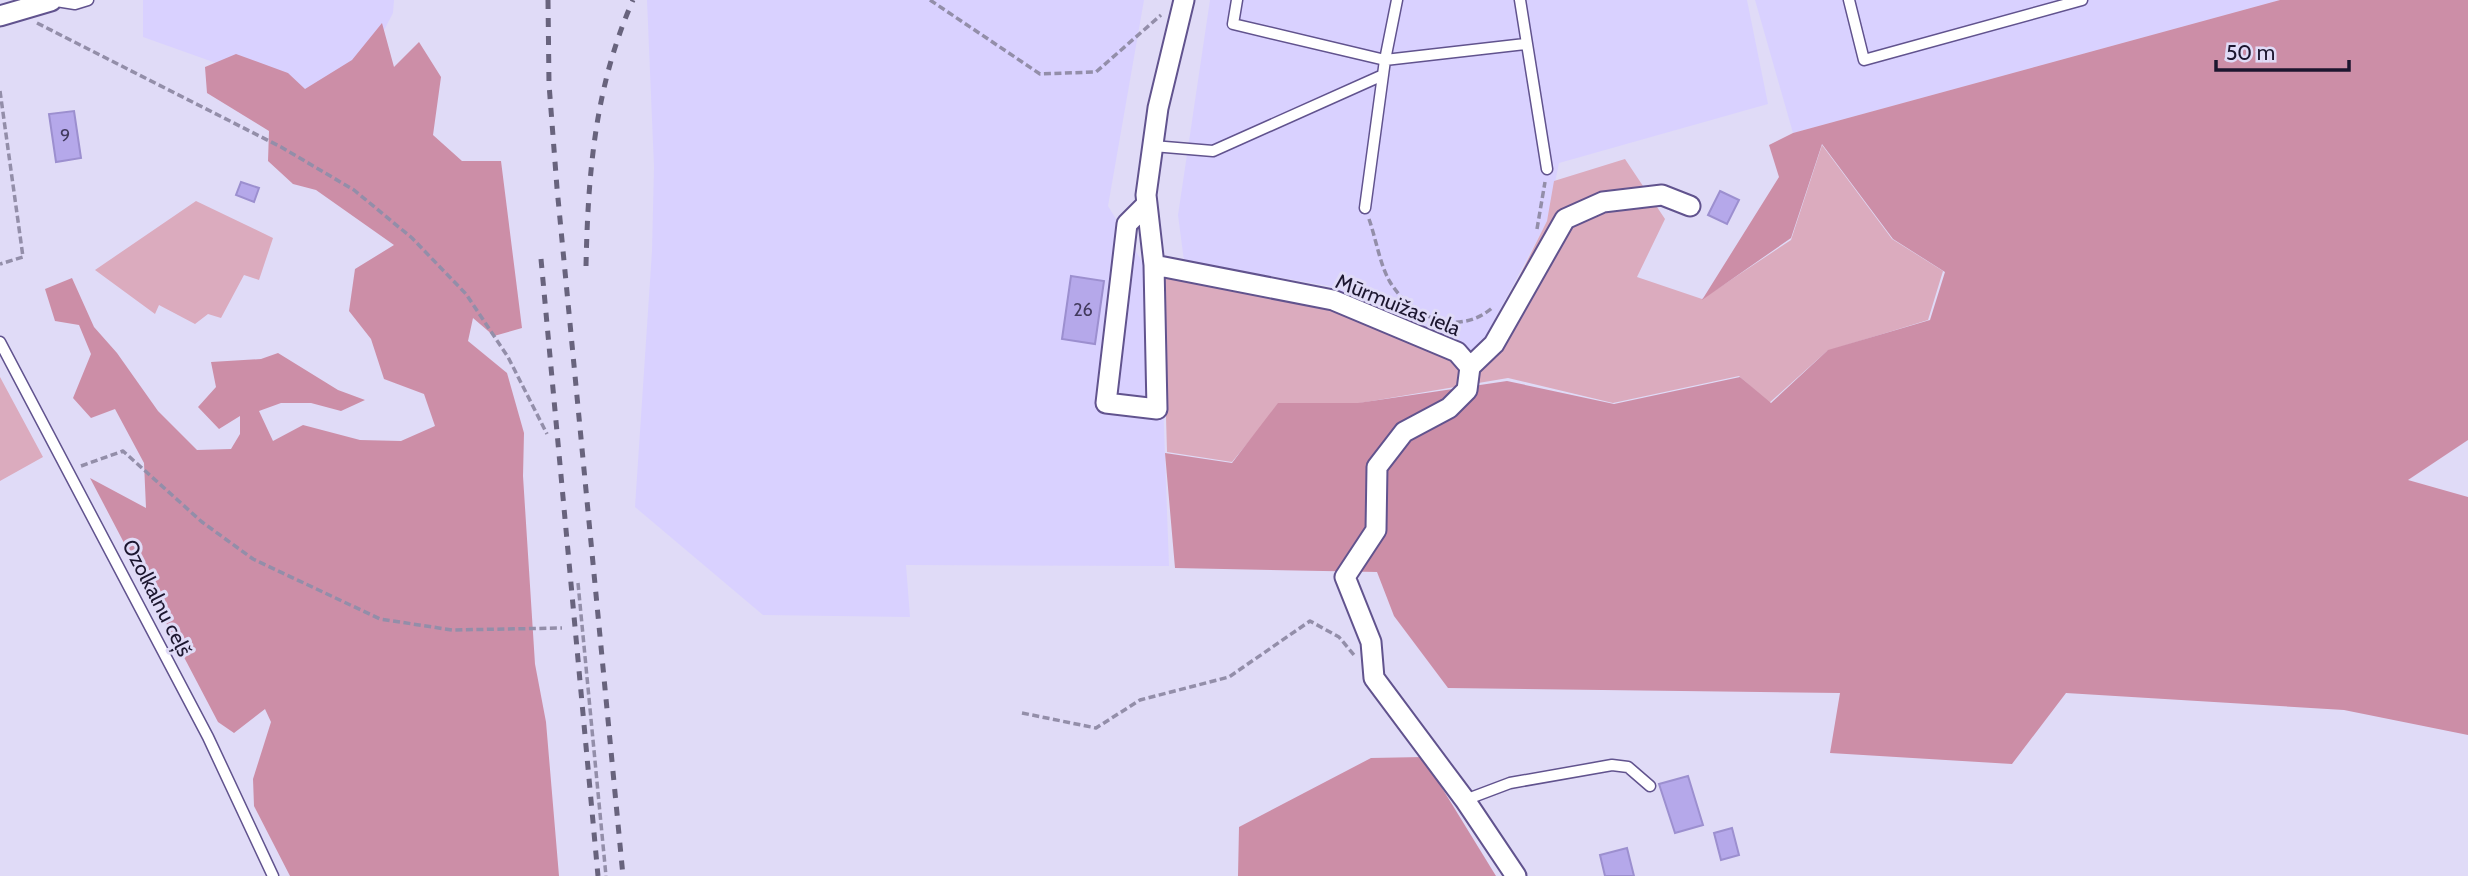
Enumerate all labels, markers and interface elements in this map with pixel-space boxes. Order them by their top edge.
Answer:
scale bar [2216,28,2349,72]
text: 50 m [2226,40,2275,65]
house number: 9 [60,125,70,147]
street label: Mūrmuižas iela [1332,268,1464,341]
house number: 26 [1073,299,1093,321]
street label: Ozolkalnu ceļš [116,535,198,662]

